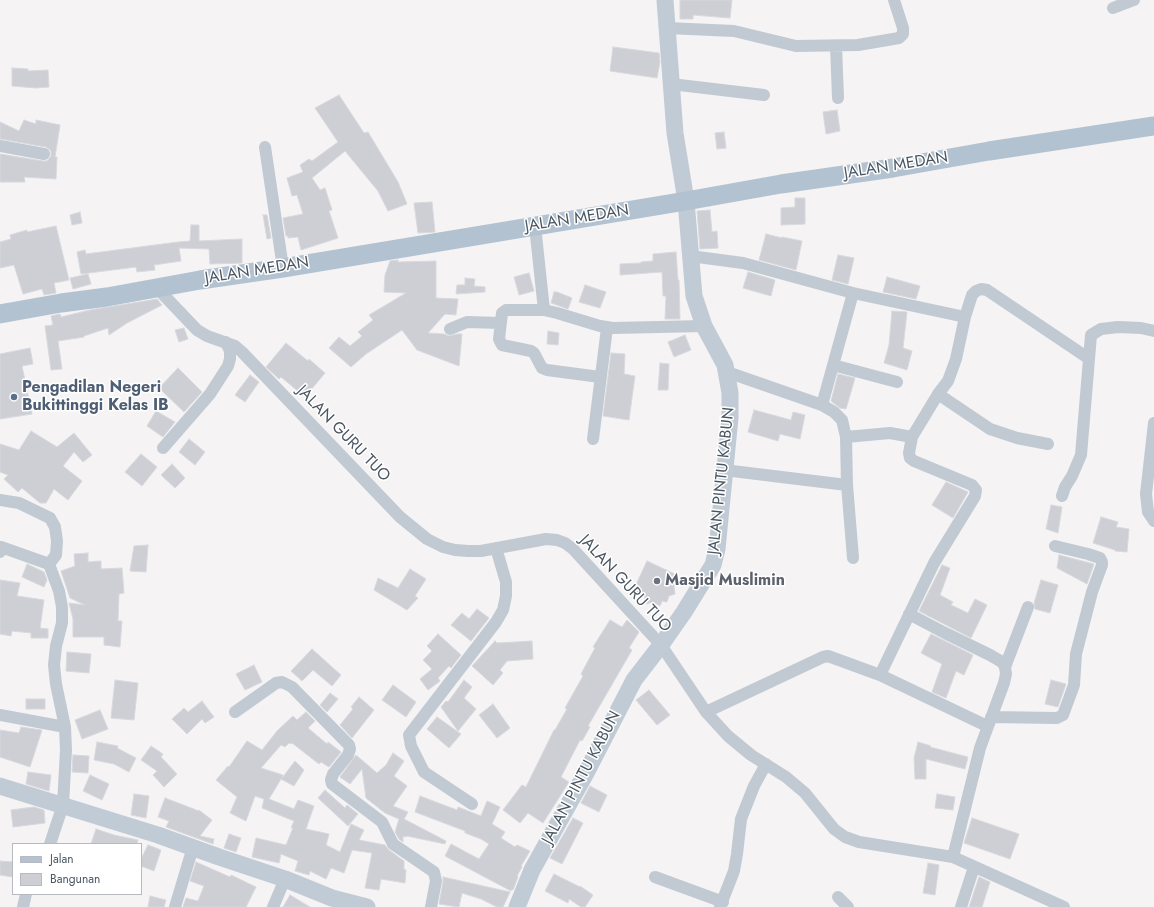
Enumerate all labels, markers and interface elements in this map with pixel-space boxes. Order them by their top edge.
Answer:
street label: JALAN MEDAN [843,148,949,184]
street label: JALAN MEDAN [524,201,630,237]
street label: JALAN MEDAN [204,253,310,289]
place label: Pengadilan Negeri Bukittinggi Kelas IB [22,378,169,416]
street label: JALAN GURU TUO [292,382,394,486]
marker: Pengadilan Negeri Bukittinggi Kelas IB [9,392,19,402]
street label: JALAN PINTU KABUN [705,406,739,556]
street label: JALAN GURU TUO [575,531,675,637]
place label: Masjid Muslimin [665,571,785,591]
marker: Masjid Muslimin [652,576,662,586]
street label: JALAN PINTU KABUN [539,708,625,848]
legend [12,843,142,895]
text: Jalan [50,850,73,868]
text: Bangunan [50,870,100,888]

